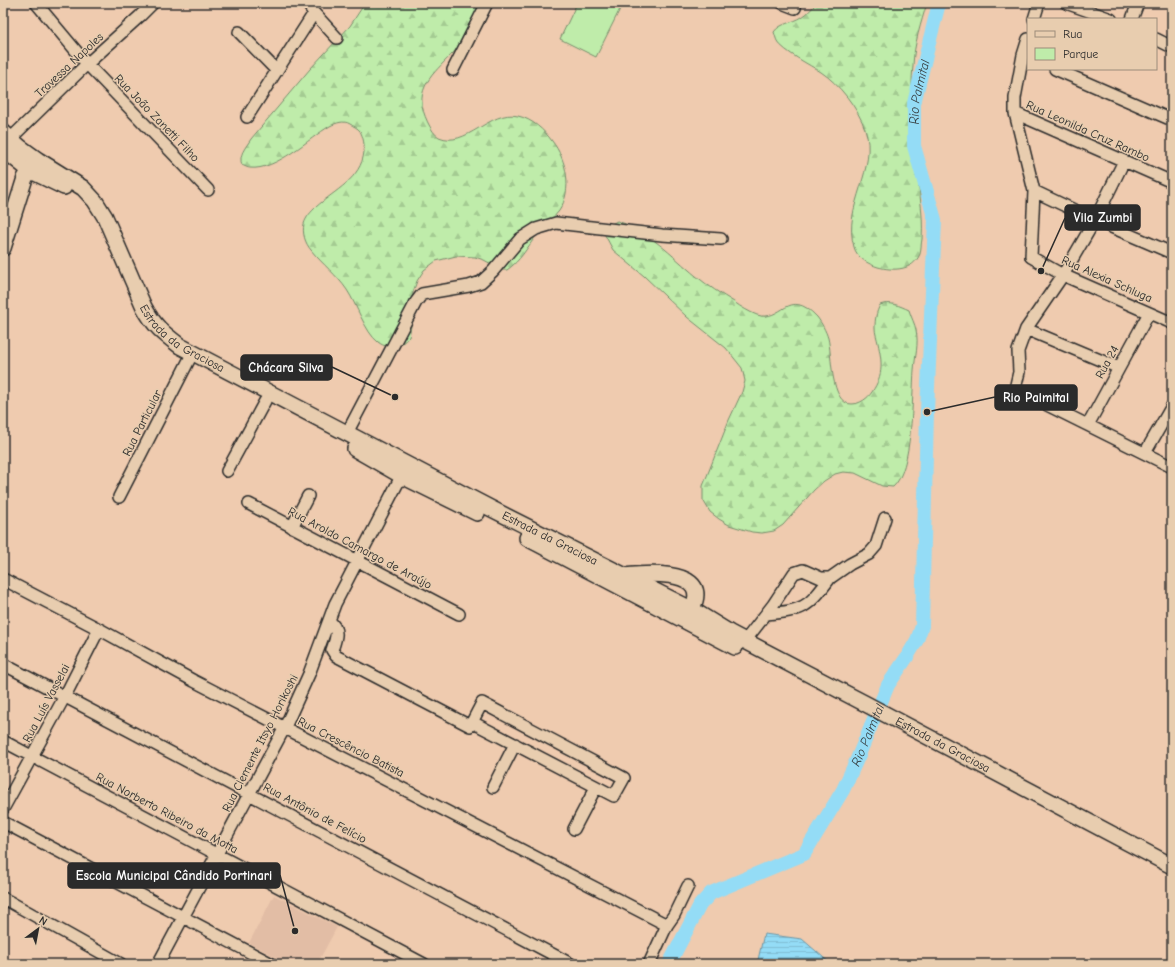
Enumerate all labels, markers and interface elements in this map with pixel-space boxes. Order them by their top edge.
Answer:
legend [1027,18,1157,70]
text: Rua [1063,27,1082,41]
street label: Travessa Napoles [32,30,106,100]
text: Parque [1063,47,1098,61]
water label: Rio Palmital [907,58,933,124]
street label: Rua João Zanetti Filho [112,71,202,165]
street label: Rua Leonilda Cruz Rambo [1024,97,1152,165]
callout: Vila Zumbi [1065,205,1140,230]
text: Vila Zumbi [1074,210,1133,225]
street label: Rua Alexia Schluga [1059,253,1155,305]
street label: Estrada da Graciosa [137,302,227,375]
street label: Rua 24 [1092,343,1122,381]
callout: Chácara Silva [241,355,332,380]
text: Chácara Silva [248,360,324,375]
callout: Rio Palmital [995,385,1077,410]
street label: Rua Particular [119,387,165,458]
text: Rio Palmital [1003,390,1069,405]
street label: Rua Aroldo Camargo de Araújo [286,504,434,592]
street label: Estrada da Graciosa [500,508,600,568]
street label: Rua Luís Vasselai [19,661,73,745]
street label: Rua Clemente Itsyo Horikoshi [219,672,301,814]
water label: Rio Palmital [848,702,887,768]
street label: Rua Crescêncio Batista [295,714,407,780]
street label: Estrada da Graciosa [893,714,992,775]
street label: Rua Norberto Ribeiro da Motta [94,770,240,856]
street label: Rua Antônio de Felício [261,780,369,846]
callout: Escola Municipal Cândido Portinari [68,863,280,888]
text: Escola Municipal Cândido Portinari [76,868,272,883]
north arrow [18,909,58,949]
text: N [37,914,50,928]

